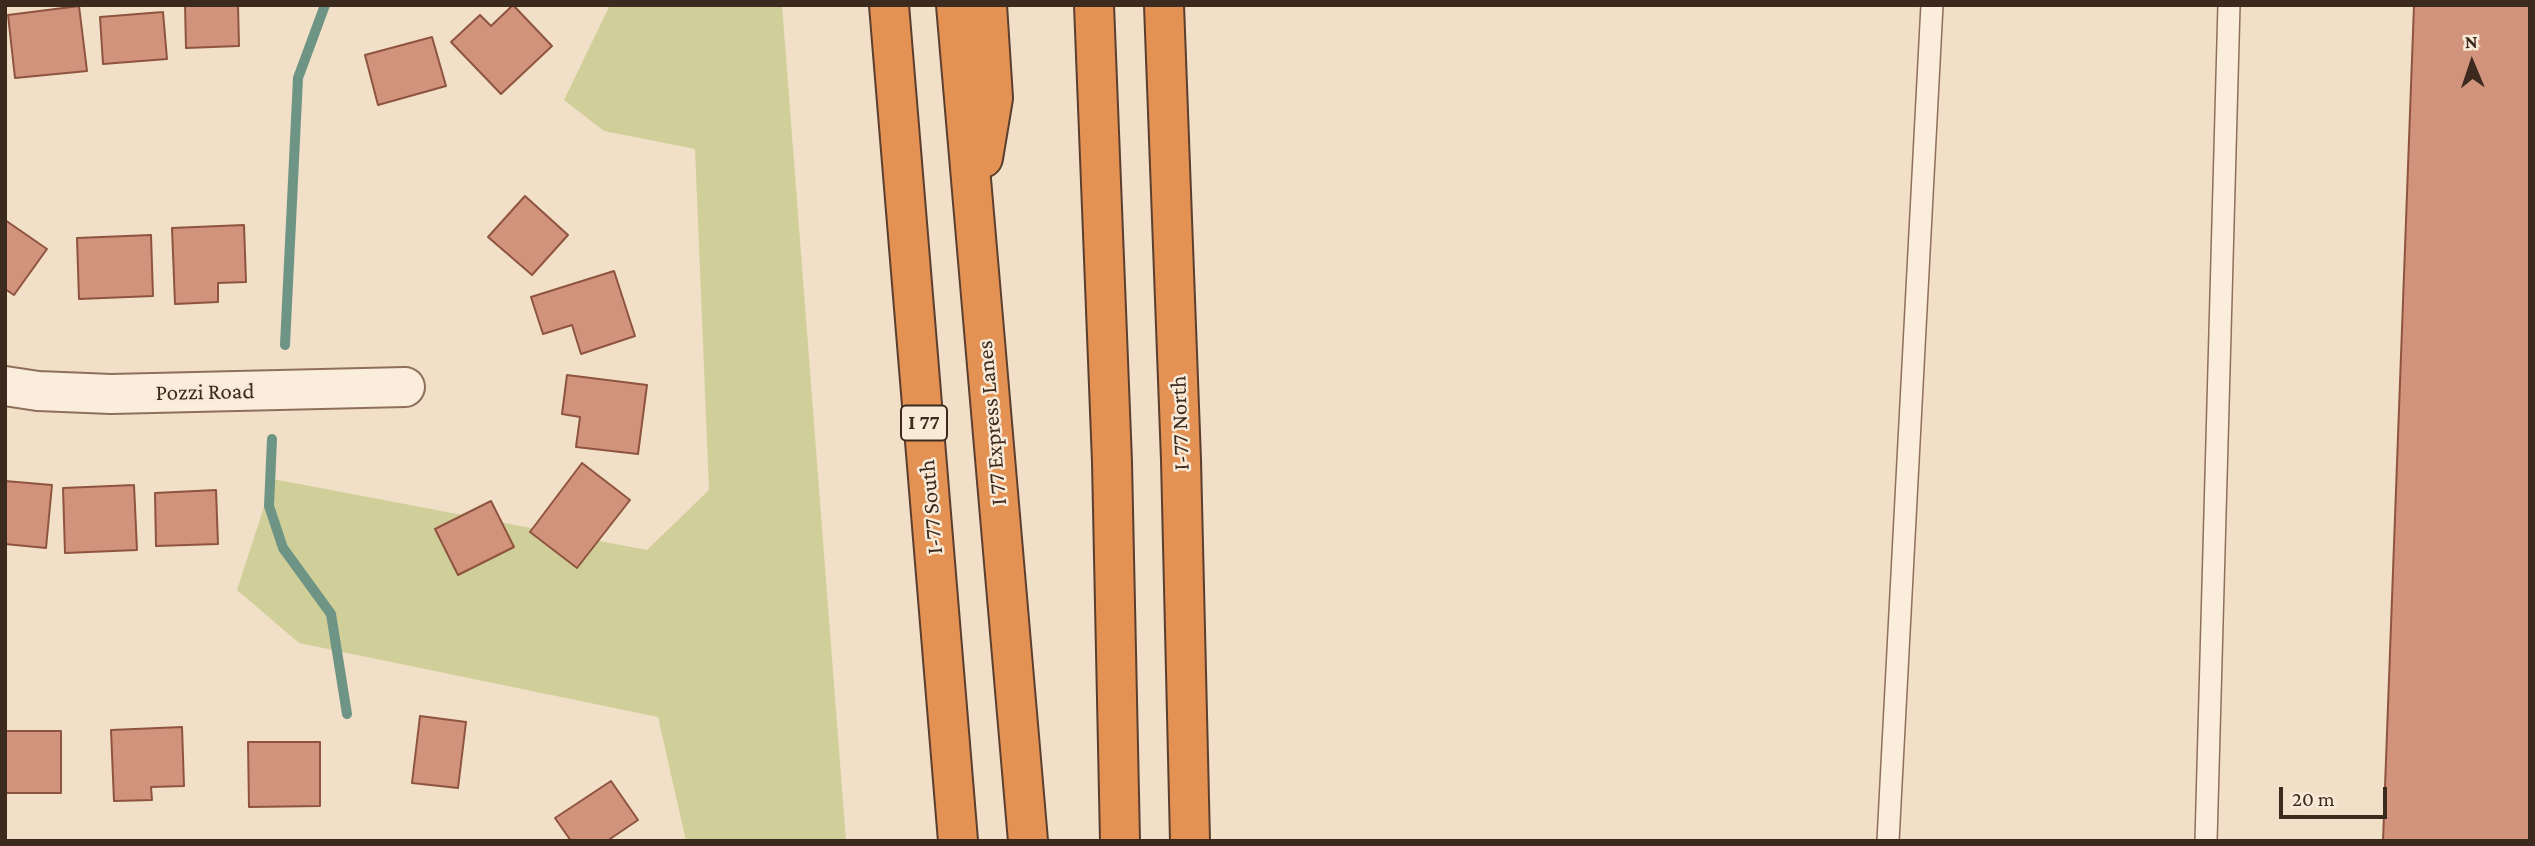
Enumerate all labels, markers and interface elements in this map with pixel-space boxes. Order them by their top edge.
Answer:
north arrow [2437,28,2507,98]
text: N [2464,31,2478,52]
street label: I 77 Express Lanes [971,339,1013,507]
street label: I-77 North [1165,375,1195,471]
street label: Pozzi Road [155,377,255,407]
road number: I 77 [901,406,947,440]
street label: I-77 South [913,459,949,555]
scale bar [2283,772,2392,816]
text: 20 m [2292,787,2335,811]

